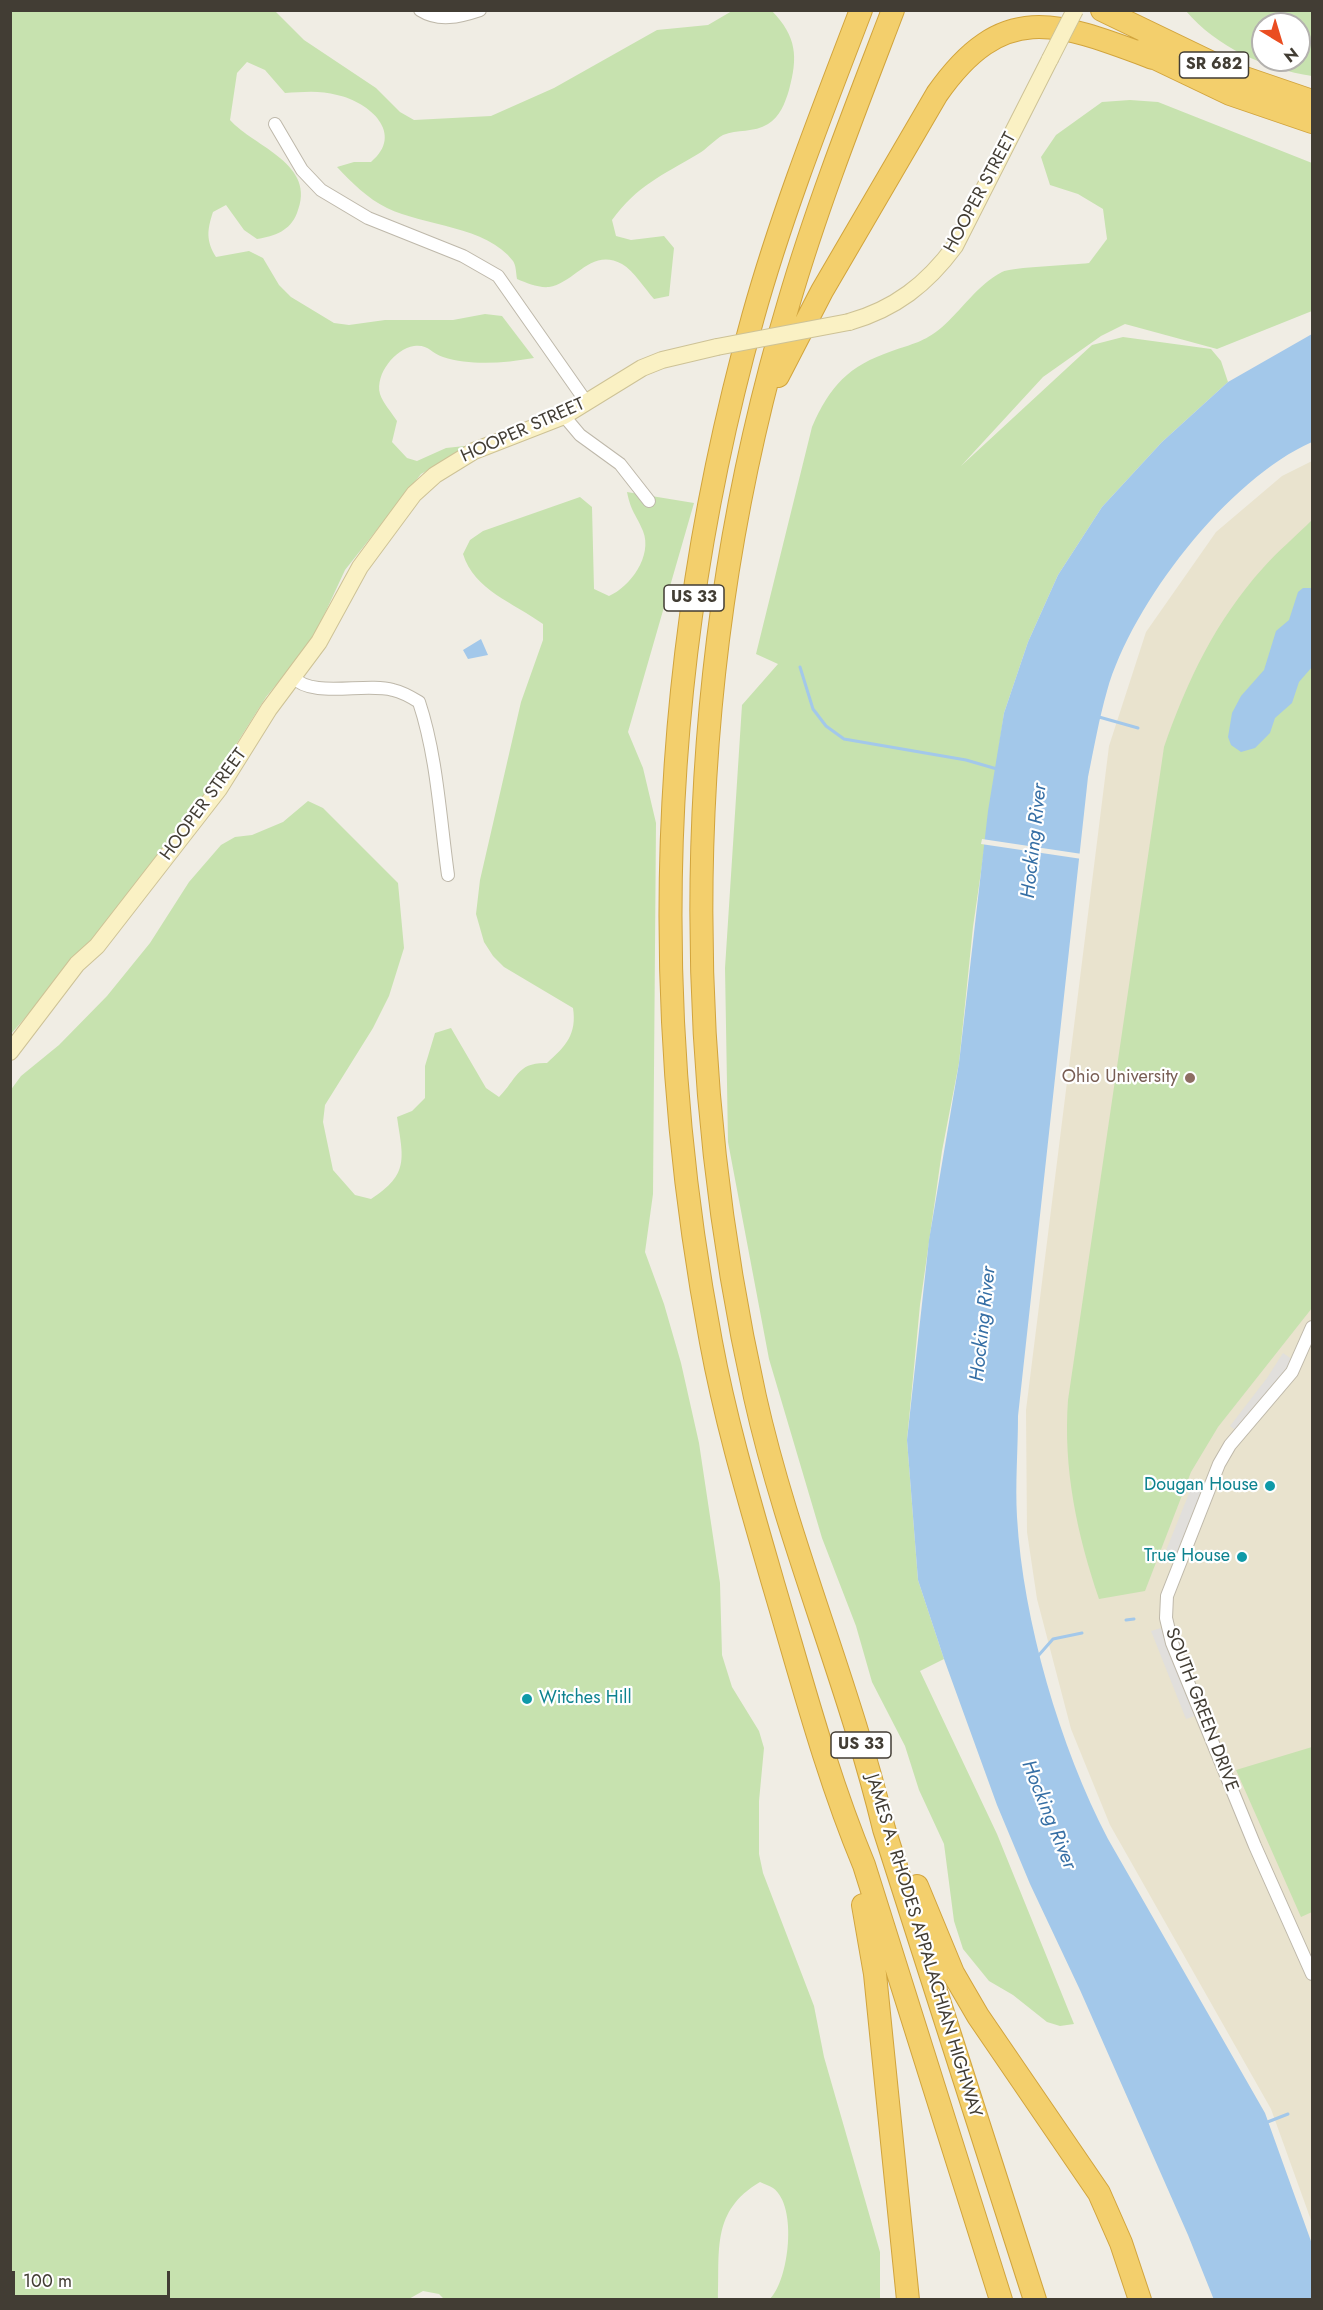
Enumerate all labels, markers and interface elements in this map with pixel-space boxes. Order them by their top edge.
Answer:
north arrow [1251,12,1311,72]
text: N [1279,42,1303,68]
road number: SR 682 [1180,52,1248,78]
street label: HOOPER STREET [940,129,1022,257]
street label: HOOPER STREET [458,394,588,468]
road number: US 33 [664,585,724,611]
street label: HOOPER STREET [156,745,252,865]
water label: Hocking River [1017,782,1053,900]
place label: Ohio University [1062,1067,1178,1089]
marker: Ohio University [1183,1071,1197,1085]
water label: Hocking River [966,1265,1002,1383]
place label: Dougan House [1144,1475,1258,1497]
marker: Dougan House [1263,1479,1277,1493]
place label: True House [1144,1546,1230,1568]
marker: True House [1235,1550,1249,1564]
street label: SOUTH GREEN DRIVE [1160,1625,1242,1795]
place label: Witches Hill [539,1688,632,1710]
marker: Witches Hill [520,1692,534,1706]
road number: US 33 [831,1732,891,1758]
water label: Hocking River [1015,1757,1081,1873]
street label: JAMES A. RHODES APPALACHIAN HIGHWAY [860,1772,986,2120]
scale bar [15,2259,172,2297]
text: 100 m [23,2268,72,2294]

